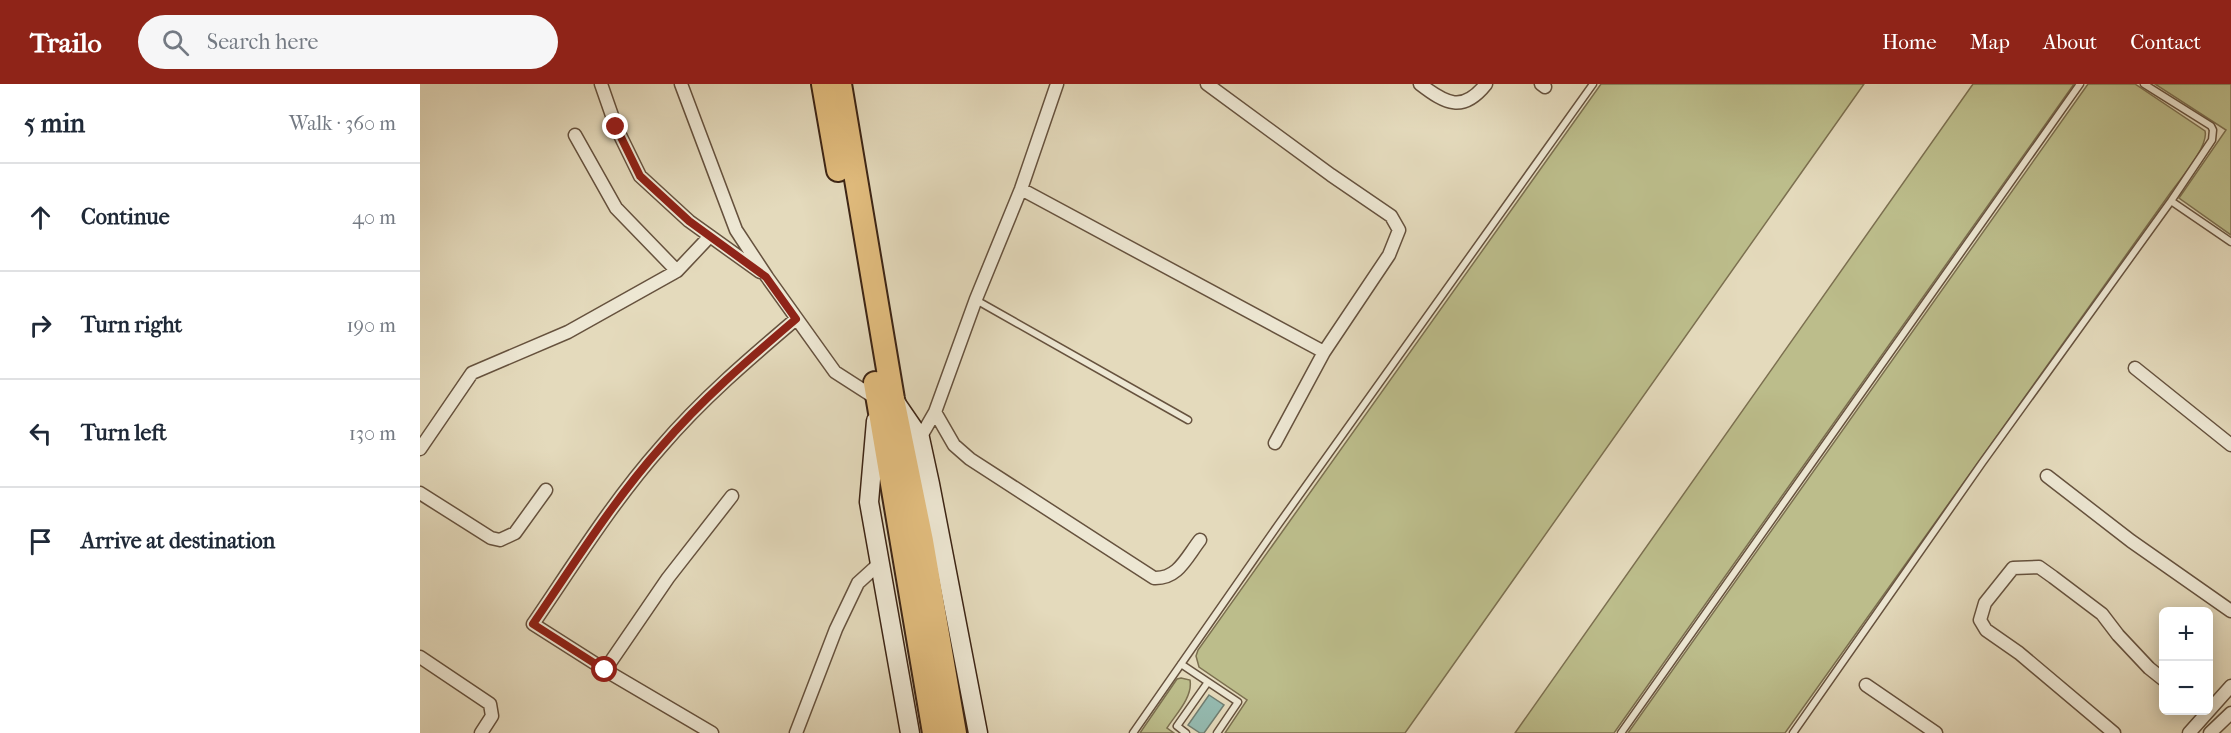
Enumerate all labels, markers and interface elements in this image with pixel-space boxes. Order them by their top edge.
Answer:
search box [138,15,558,69]
text: Trailo [30,26,102,59]
icon: search [159,26,192,59]
text: Search here [207,29,318,55]
text: Home [1882,30,1937,54]
text: Map [1970,30,2010,54]
text: About [2043,30,2097,54]
text: Contact [2130,30,2201,54]
text: 5 min [24,108,85,139]
text: Walk · 360 m [289,112,396,135]
route end [602,113,628,139]
icon: ahead [24,201,57,234]
text: Continue [81,204,170,230]
text: 40 m [352,206,396,229]
icon: right [24,309,57,342]
text: Turn right [81,312,182,338]
text: 190 m [346,314,396,337]
icon: left [24,417,57,450]
text: Turn left [81,420,167,446]
text: 130 m [349,422,396,445]
icon: arrive [24,525,57,558]
text: Arrive at destination [81,528,275,554]
map controls [2159,607,2213,715]
button: + [2159,607,2213,661]
route start [591,656,617,682]
button: − [2159,661,2213,715]

